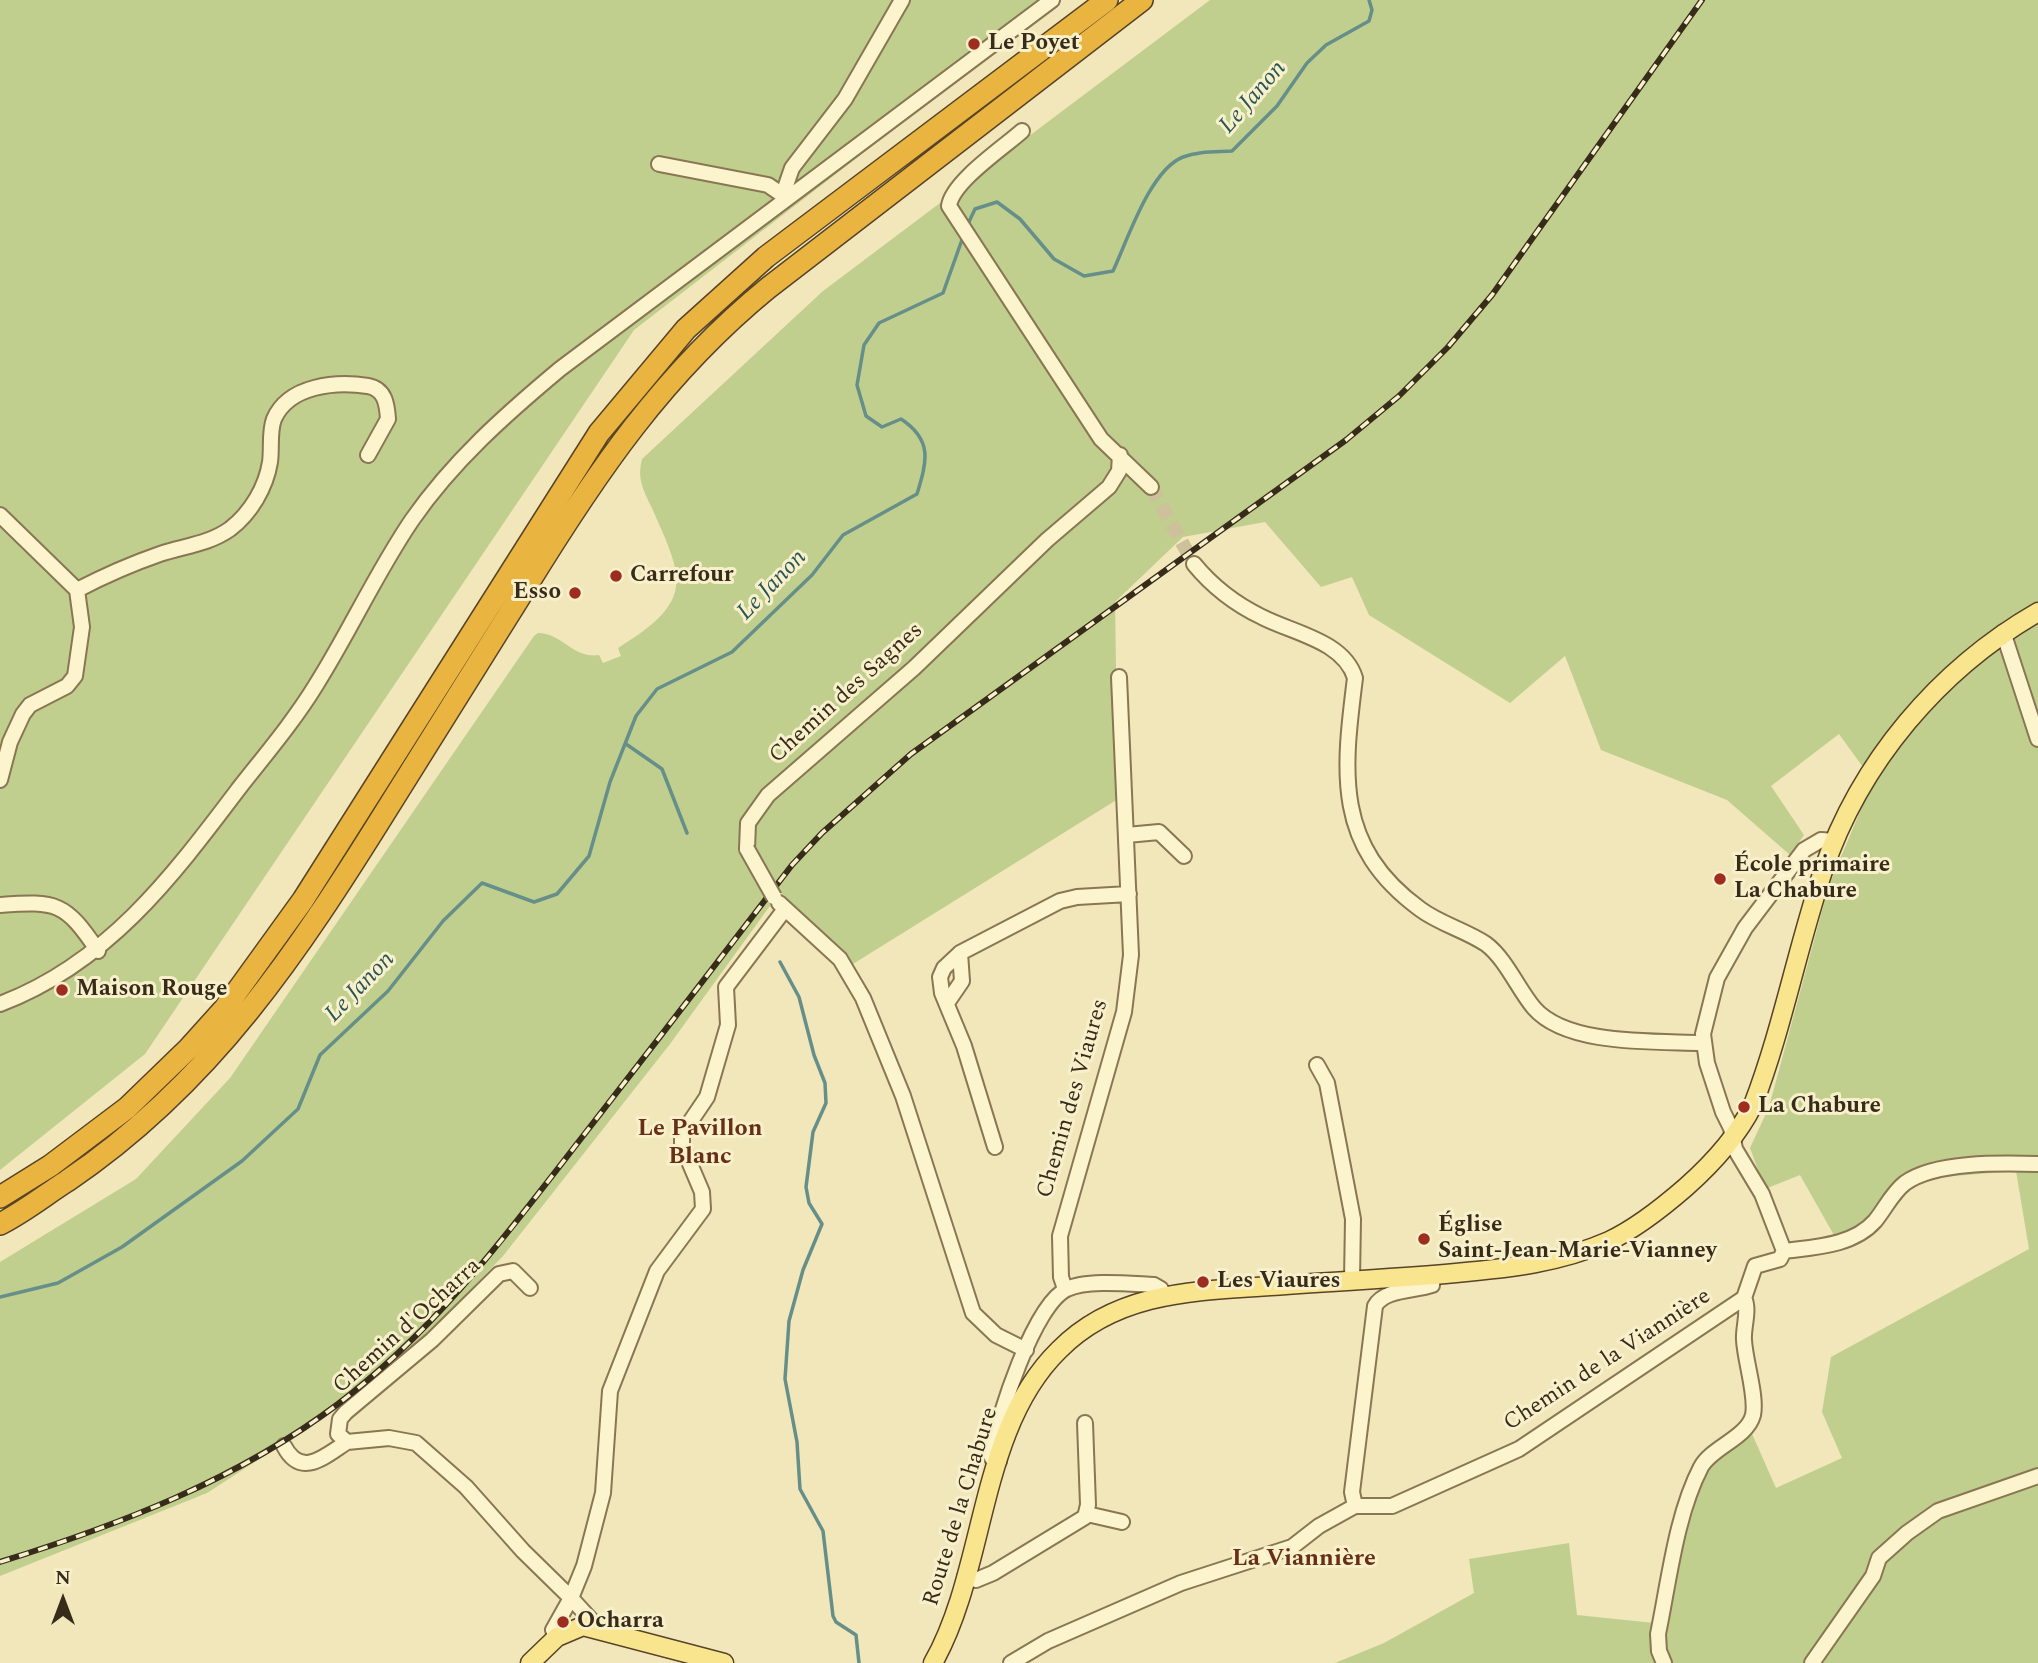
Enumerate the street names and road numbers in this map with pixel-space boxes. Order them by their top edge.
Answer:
street label: Chemin des Sagnes [764,618,930,770]
street label: Chemin des Viaures [1032,996,1116,1202]
street label: Chemin d'Ocharra [328,1253,488,1401]
street label: Chemin de la Viannière [1499,1284,1717,1438]
street label: Route de la Chabure [919,1404,1005,1610]

